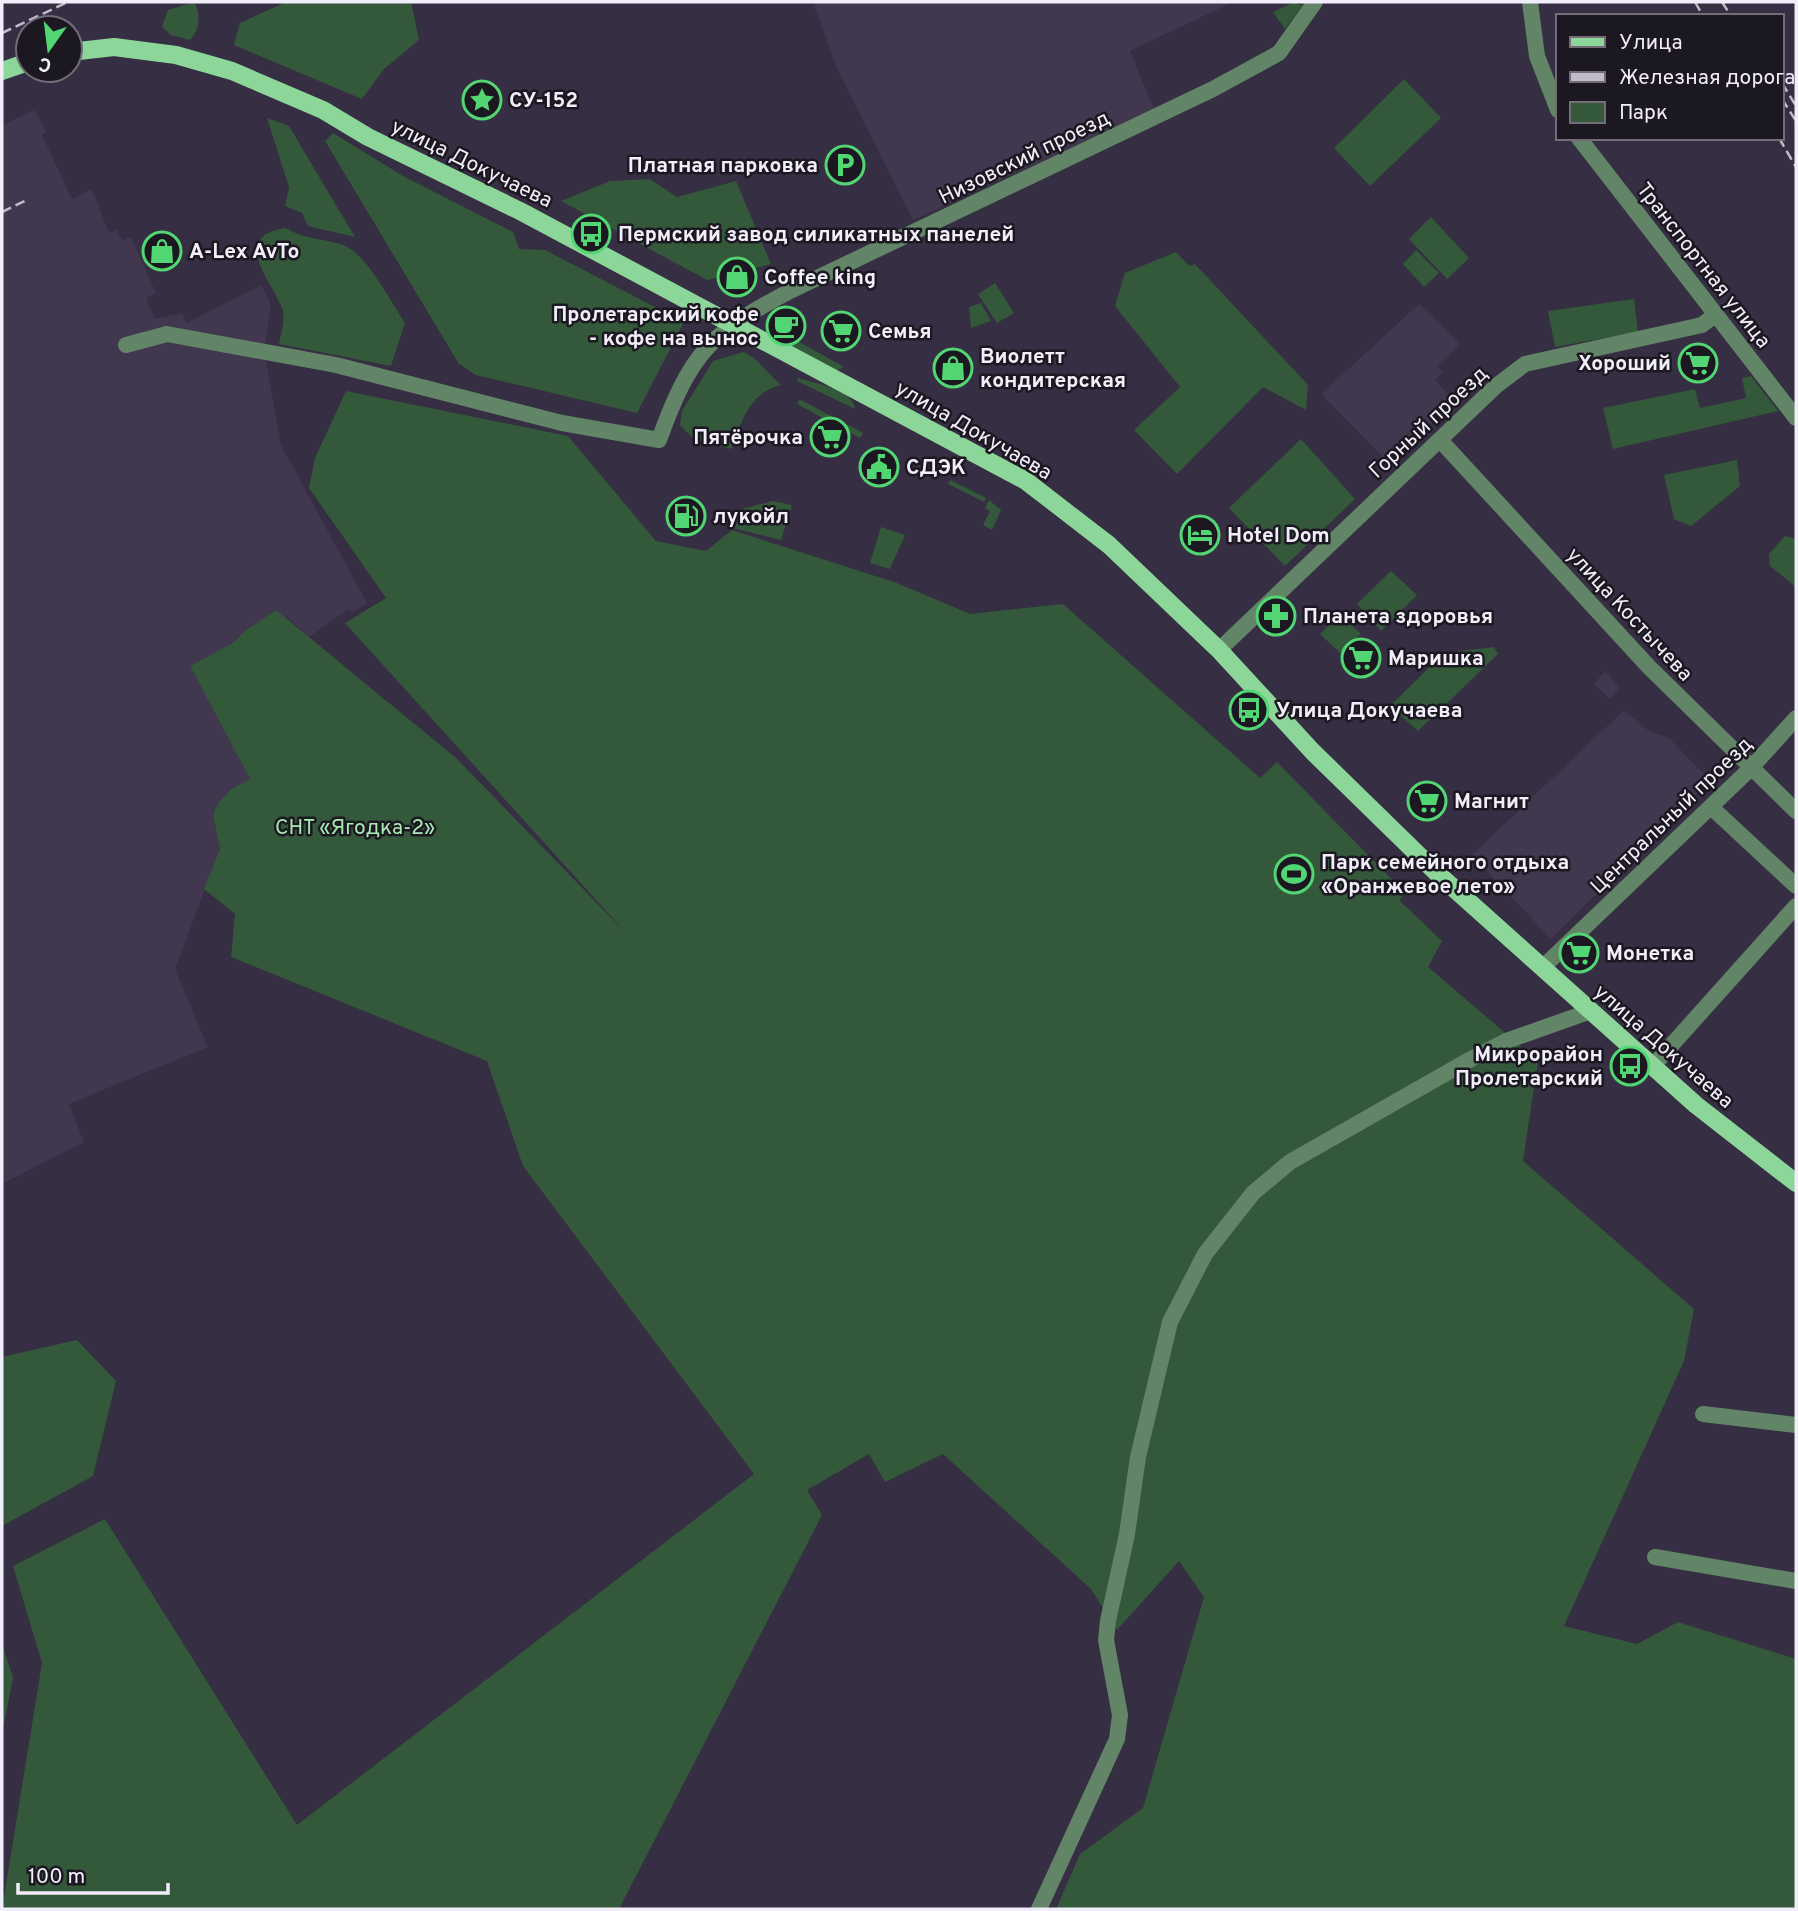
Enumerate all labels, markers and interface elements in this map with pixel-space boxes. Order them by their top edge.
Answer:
north arrow [14,14,84,84]
legend [1556,14,1784,140]
text: Улица [1619,30,1683,57]
text: С [37,50,54,77]
text: Железная дорога [1619,65,1795,92]
place icon: СУ-152 [461,79,503,121]
place label: СУ-152 [509,88,578,115]
text: Парк [1619,100,1668,127]
street label: Низовский проезд [935,105,1115,212]
street label: улица Докучаева [386,114,557,215]
parking icon: Платная парковка [824,144,866,186]
place label: Платная парковка [628,153,818,180]
street label: Транспортная улица [1630,178,1776,354]
bus stop icon: Пермский завод силикатных панелей [570,213,612,255]
place label: Пермский завод силикатных панелей [618,222,1014,249]
shop icon: A-Lex AvTo [141,230,183,272]
place label: A-Lex AvTo [189,239,299,266]
shop icon: Coffee king [716,256,758,298]
place label: Coffee king [764,265,876,292]
place label: Пролетарский кофе - кофе на вынос [552,302,759,353]
cafe icon: Пролетарский кофе - кофе на вынос [765,305,807,347]
supermarket icon: Семья [820,310,862,352]
place label: Семья [868,319,932,346]
supermarket icon: Хороший [1677,342,1719,384]
place label: Виолетт кондитерская [980,344,1126,395]
shop icon: Виолетт кондитерская [932,347,974,389]
place label: Хороший [1578,351,1671,378]
street label: Горный проезд [1364,361,1494,485]
street label: улица Докучаева [890,376,1056,487]
supermarket icon: Пятёрочка [809,416,851,458]
place label: Пятёрочка [693,425,803,452]
public building icon: СДЭК [858,446,900,488]
place label: СДЭК [906,455,966,482]
fuel station icon: лукойл [665,495,707,537]
place label: лукойл [713,504,789,531]
hotel icon: Hotel Dom [1179,514,1221,556]
place label: Hotel Dom [1227,523,1330,550]
street label: улица Костычева [1560,542,1698,688]
pharmacy icon: Планета здоровья [1255,595,1297,637]
place label: Планета здоровья [1303,604,1493,631]
supermarket icon: Маришка [1340,637,1382,679]
place label: Маришка [1388,646,1484,673]
bus stop icon: Улица Докучаева [1228,689,1270,731]
place label: Улица Докучаева [1276,698,1462,725]
street label: Центральный проезд [1585,732,1759,901]
supermarket icon: Магнит [1406,780,1448,822]
place label: Магнит [1454,789,1529,816]
park label: СНТ «Ягодка-2» [275,815,435,842]
place label: Парк семейного отдыха «Оранжевое лето» [1321,850,1569,901]
sports icon: Парк семейного отдыха «Оранжевое лето» [1273,853,1315,895]
supermarket icon: Монетка [1558,932,1600,974]
place label: Монетка [1606,941,1694,968]
street label: улица Докучаева [1588,979,1738,1115]
place label: Микрорайон Пролетарский [1455,1042,1603,1093]
bus stop icon: Микрорайон Пролетарский [1609,1045,1651,1087]
scale bar [18,1852,168,1896]
text: 100 m [28,1864,85,1891]

